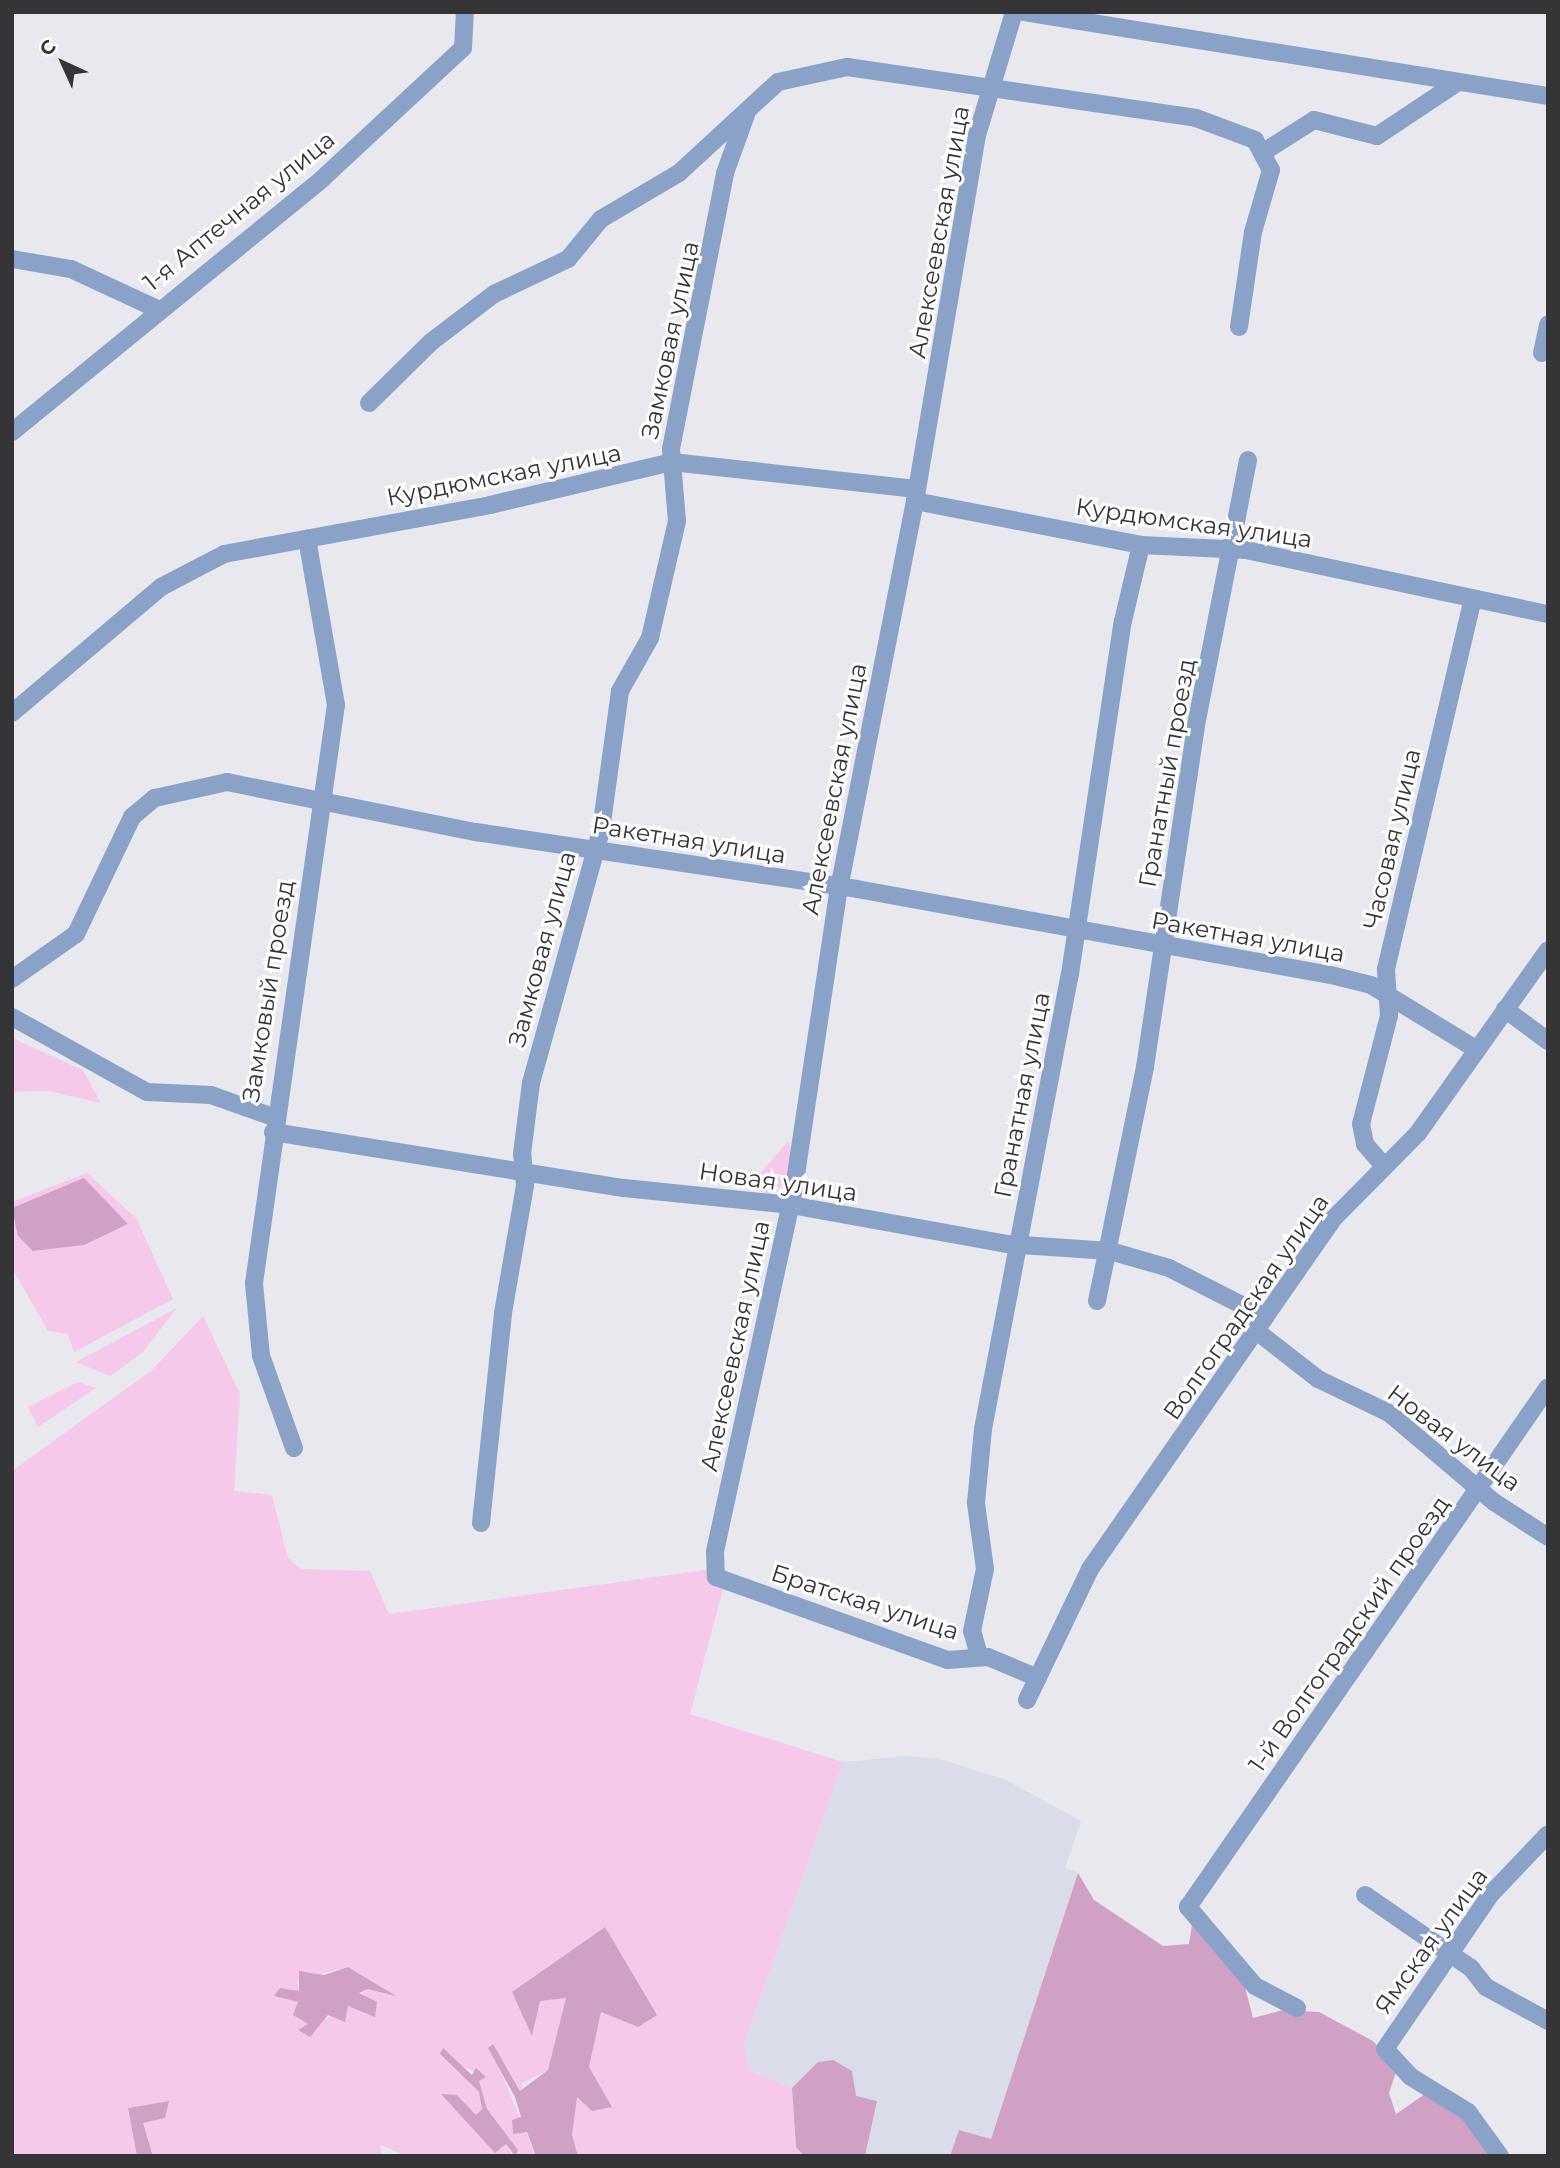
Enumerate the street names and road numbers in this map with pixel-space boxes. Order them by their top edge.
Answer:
street label: Алексеевская улица [903,103,975,361]
street label: 1-я Аптечная улица [137,125,341,297]
street label: Замковая улица [635,239,705,441]
street label: Курдюмская улица [384,438,624,512]
street label: Курдюмская улица [1074,492,1314,554]
street label: Гранатный проезд [1133,656,1201,890]
street label: Алексеевская улица [795,661,873,917]
street label: Часовая улица [1357,746,1427,932]
street label: Ракетная улица [590,810,788,870]
street label: Замковая улица [502,848,582,1050]
street label: Замковый проезд [236,878,300,1104]
street label: Ракетная улица [1149,906,1347,968]
street label: Гранатная улица [988,990,1056,1200]
street label: Новая улица [697,1157,859,1207]
street label: Волгоградская улица [1157,1189,1335,1425]
street label: Алексеевская улица [694,1218,776,1474]
street label: Новая улица [1382,1379,1526,1497]
street label: 1-й Волгоградский проезд [1242,1490,1456,1778]
street label: Братская улица [768,1558,962,1646]
street label: Ямская улица [1368,1862,1494,2020]

